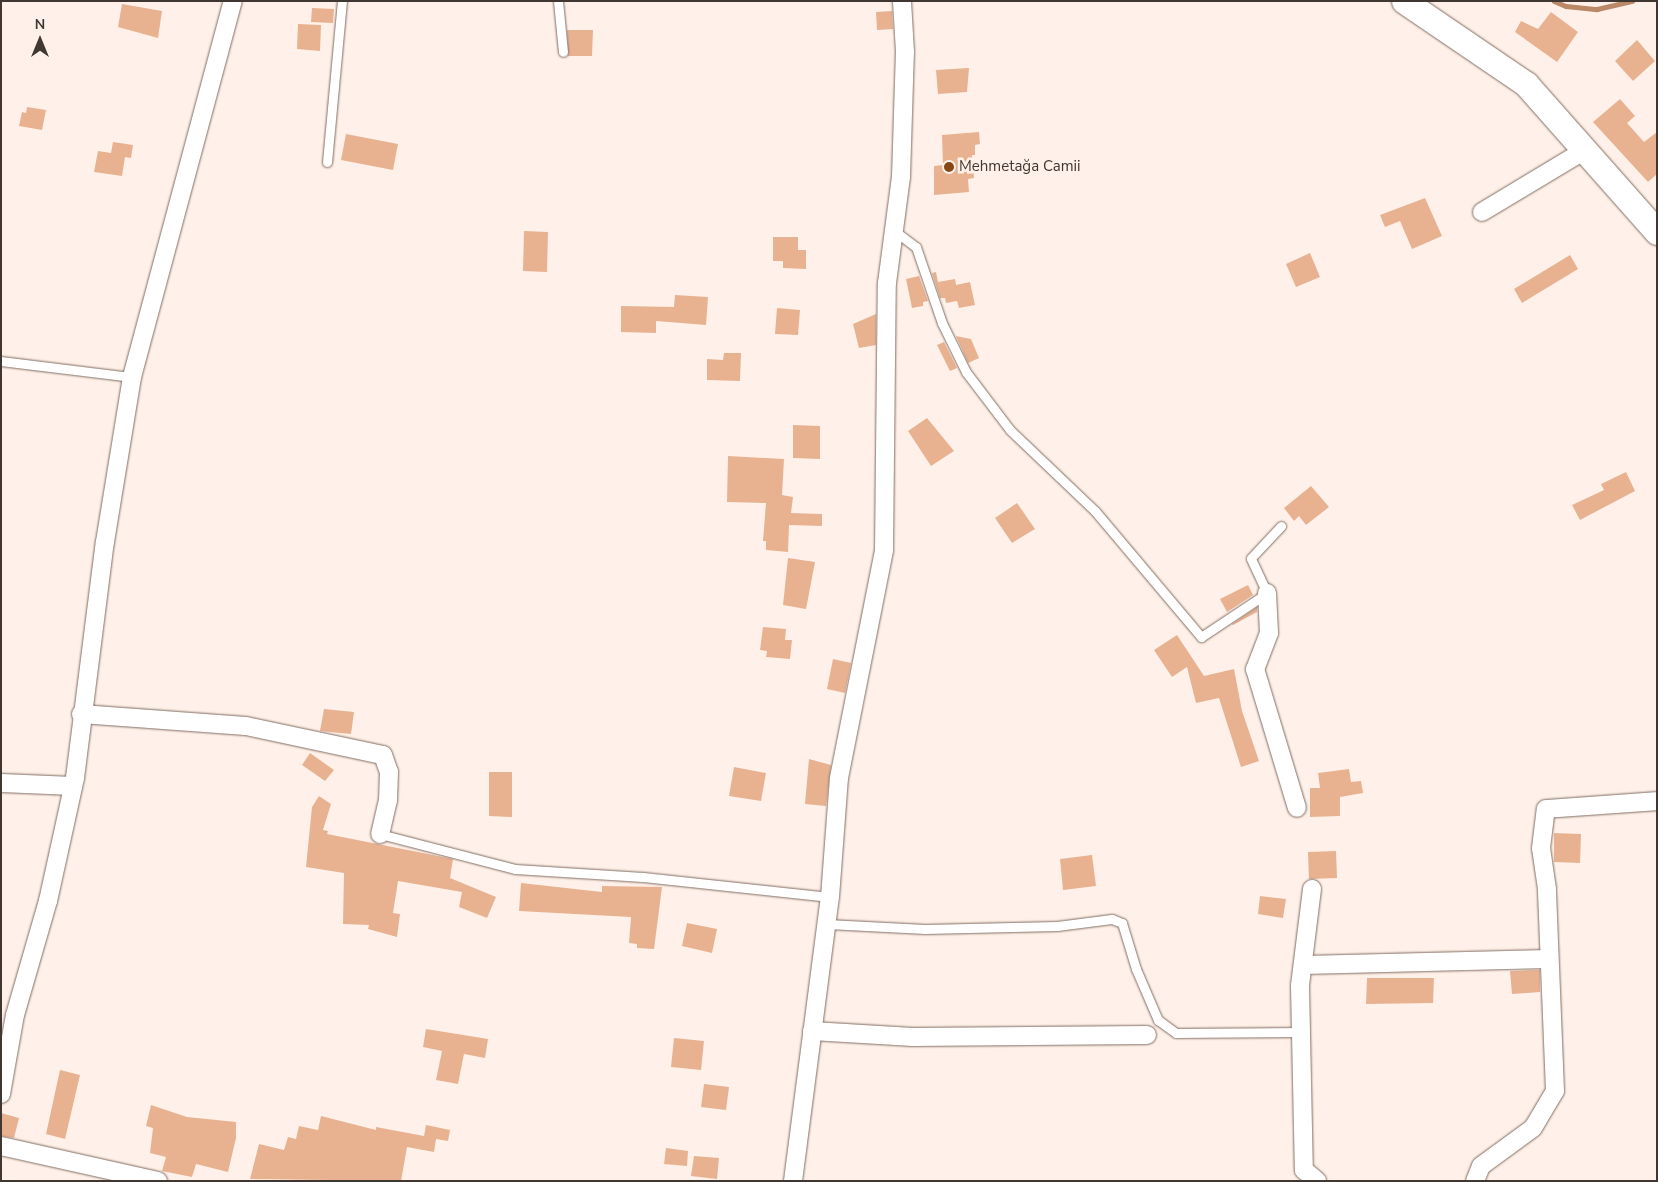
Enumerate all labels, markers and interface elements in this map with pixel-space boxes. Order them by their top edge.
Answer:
north arrow [15,15,65,65]
text: N [35,15,45,34]
place label: Mehmetağa Camii [959,158,1081,176]
marker: Mehmetağa Camii [943,161,955,173]

